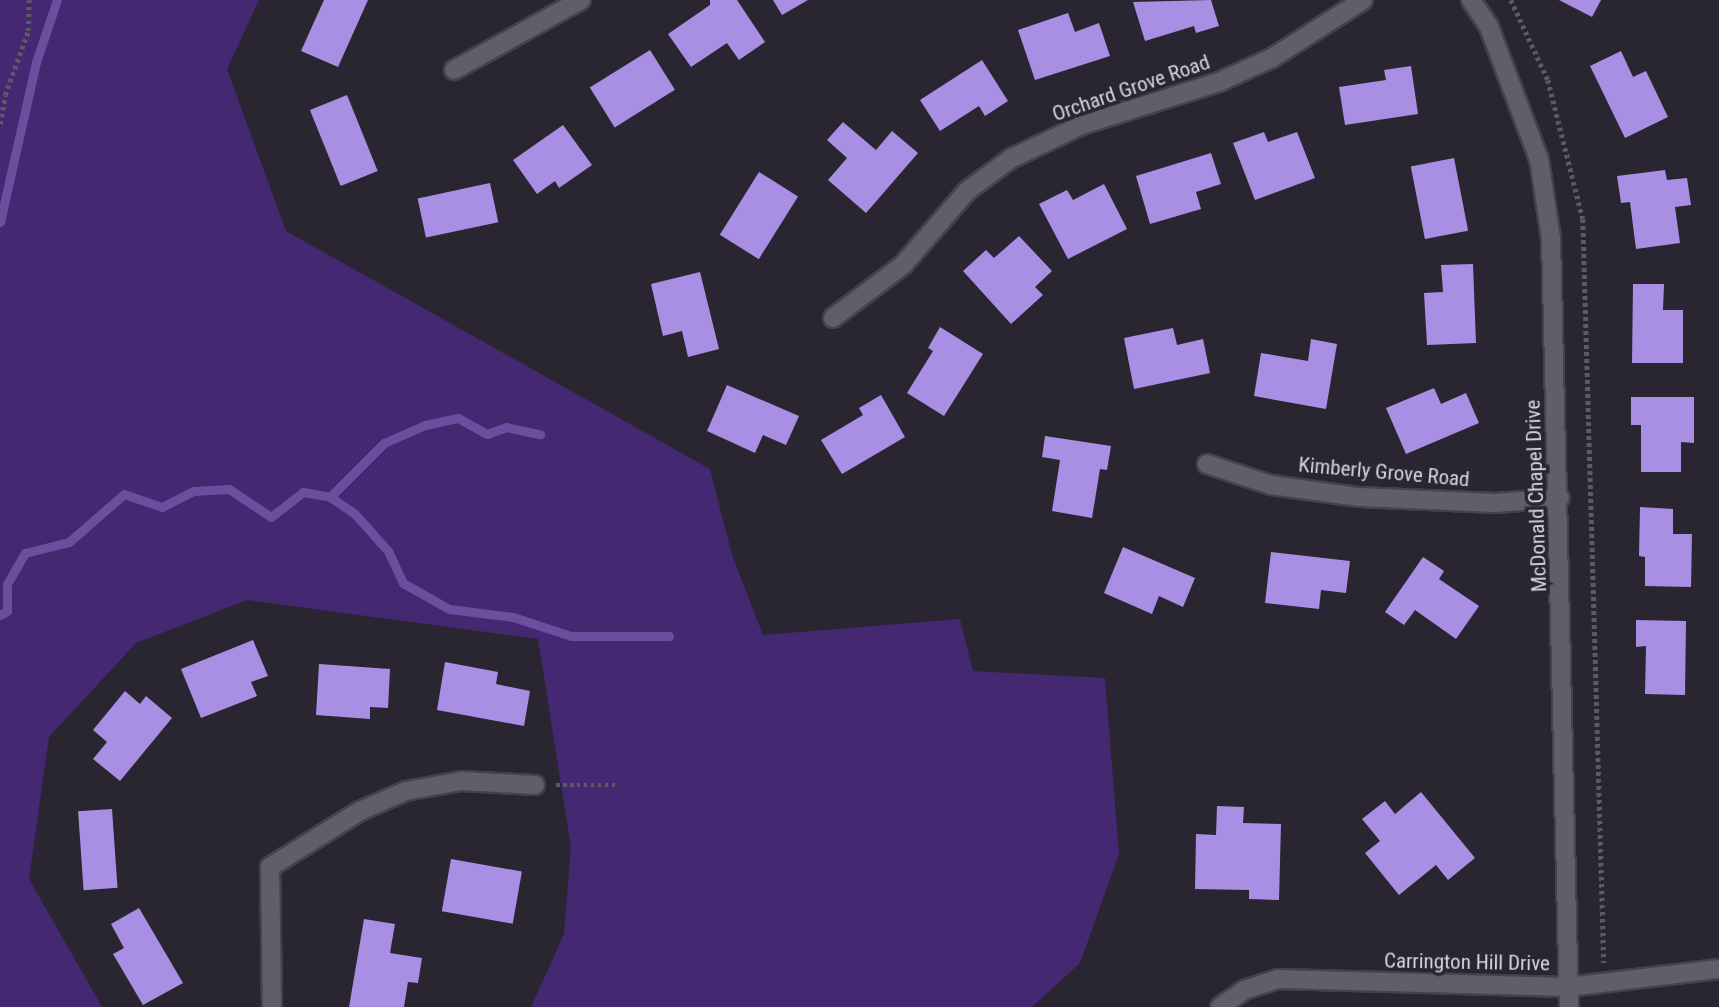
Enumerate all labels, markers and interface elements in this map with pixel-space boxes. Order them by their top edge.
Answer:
street label: Orchard Grove Road [1049,49,1213,127]
street label: McDonald Chapel Drive [1520,400,1552,592]
street label: Kimberly Grove Road [1297,452,1471,492]
street label: Carrington Hill Drive [1384,948,1550,976]

